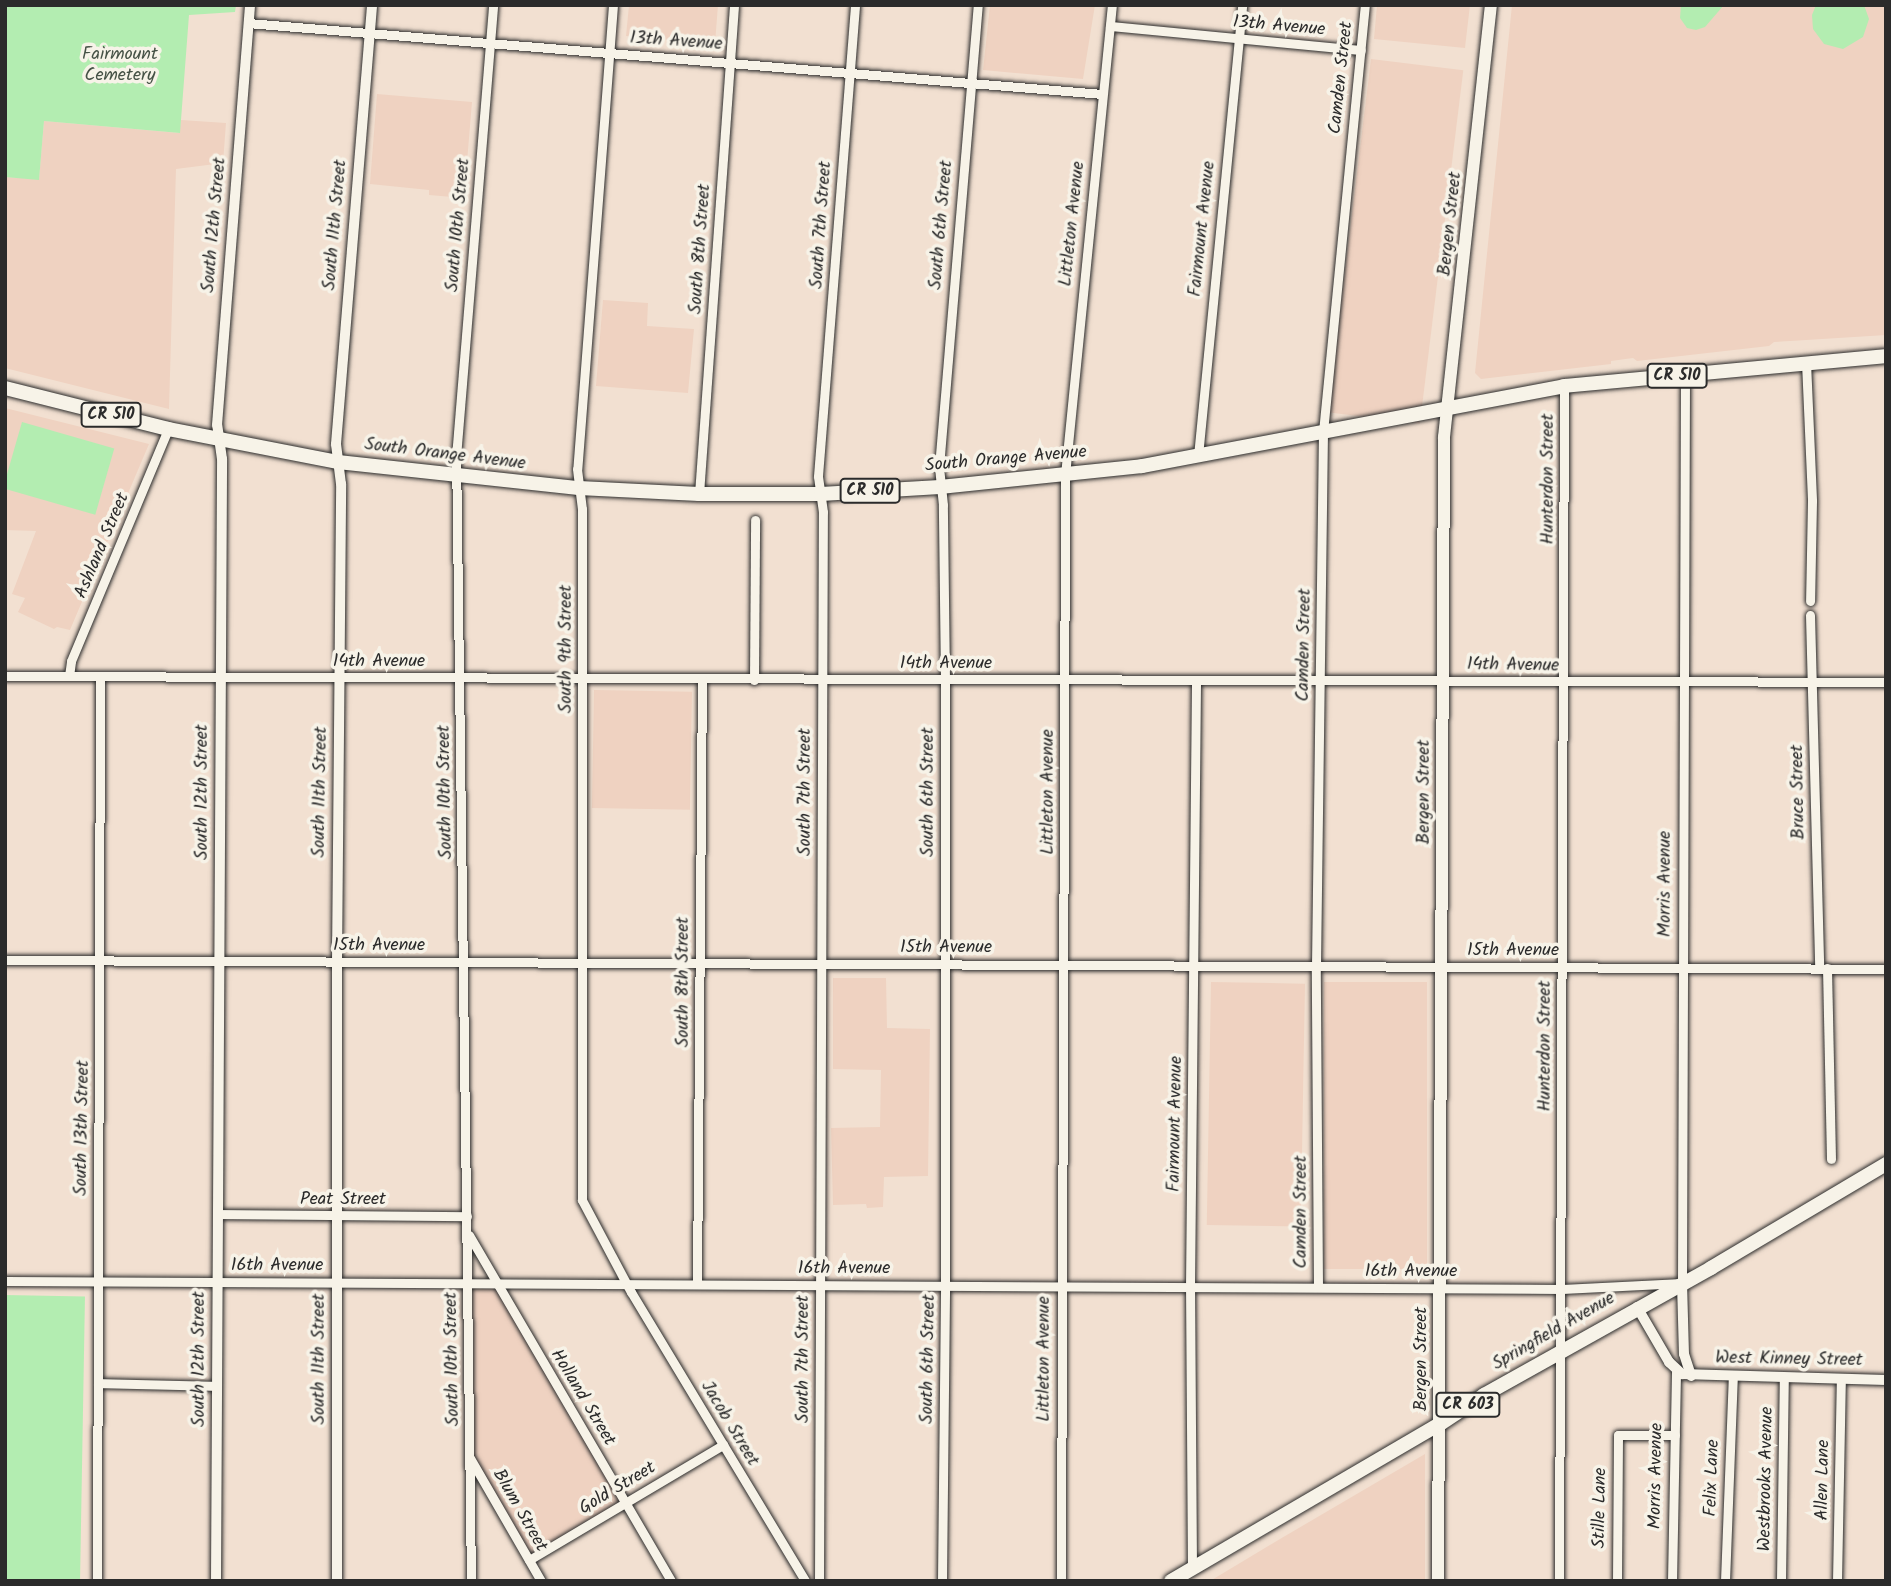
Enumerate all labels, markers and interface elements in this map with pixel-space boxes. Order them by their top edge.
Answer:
street label: 13th Avenue [1232,12,1326,42]
street label: Camden Street [1325,21,1359,135]
street label: 13th Avenue [629,28,723,56]
park label: Fairmount Cemetery [82,45,158,88]
street label: South 12th Street [198,156,232,294]
street label: South 10th Street [442,157,476,293]
street label: South 11th Street [320,159,352,291]
street label: South 6th Street [926,159,958,291]
street label: South 7th Street [807,160,837,290]
street label: Littleton Avenue [1056,160,1090,288]
street label: Fairmount Avenue [1185,160,1221,298]
street label: Bergen Street [1435,171,1467,277]
street label: South 8th Street [686,183,716,315]
road number: CR 510 [1646,364,1708,388]
road number: CR 510 [80,402,142,428]
street label: Hunterdon Street [1538,414,1560,544]
street label: South Orange Avenue [363,434,527,476]
street label: South Orange Avenue [924,442,1088,478]
road number: CR 510 [838,478,902,504]
street label: Ashland Street [71,490,135,602]
street label: South 9th Street [556,585,578,713]
street label: Camden Street [1293,588,1317,702]
street label: 14th Avenue [333,651,425,673]
street label: 14th Avenue [900,653,992,675]
street label: 14th Avenue [1467,654,1559,678]
street label: South 12th Street [192,724,214,860]
street label: South 10th Street [434,725,458,859]
street label: South 11th Street [309,726,333,858]
street label: South 6th Street [918,727,940,857]
street label: South 7th Street [795,728,817,856]
street label: Littleton Avenue [1038,729,1060,855]
street label: Bergen Street [1414,740,1436,844]
street label: Bruce Street [1787,744,1811,840]
street label: Morris Avenue [1655,831,1677,937]
street label: South 8th Street [673,917,695,1047]
street label: 15th Avenue [333,935,425,957]
street label: 15th Avenue [900,937,992,959]
street label: 15th Avenue [1467,940,1559,962]
street label: Hunterdon Street [1535,981,1557,1111]
street label: Fairmount Avenue [1164,1056,1188,1192]
street label: South 13th Street [71,1060,95,1196]
street label: Camden Street [1291,1155,1313,1269]
street label: Peat Street [300,1189,386,1211]
street label: 16th Avenue [231,1255,323,1277]
street label: 16th Avenue [798,1258,890,1280]
street label: 16th Avenue [1365,1261,1457,1283]
street label: Springfield Avenue [1489,1288,1619,1376]
street label: South 12th Street [189,1291,211,1427]
street label: South 10th Street [441,1292,465,1426]
street label: South 11th Street [309,1294,331,1424]
street label: South 6th Street [917,1294,941,1424]
street label: South 7th Street [793,1295,815,1423]
street label: Littleton Avenue [1034,1296,1056,1422]
street label: Bergen Street [1411,1307,1433,1411]
street label: Holland Street [545,1346,619,1450]
street label: West Kinney Street [1715,1348,1863,1372]
street label: Jacob Street [695,1378,763,1470]
road number: CR 603 [1435,1392,1501,1418]
street label: Westbrooks Avenue [1755,1406,1779,1552]
street label: Morris Avenue [1645,1423,1669,1529]
street label: Felix Lane [1701,1439,1725,1517]
street label: Allen Lane [1812,1439,1836,1521]
street label: Gold Street [576,1458,660,1520]
street label: Blum Street [487,1466,551,1556]
street label: Stille Lane [1589,1467,1613,1549]

